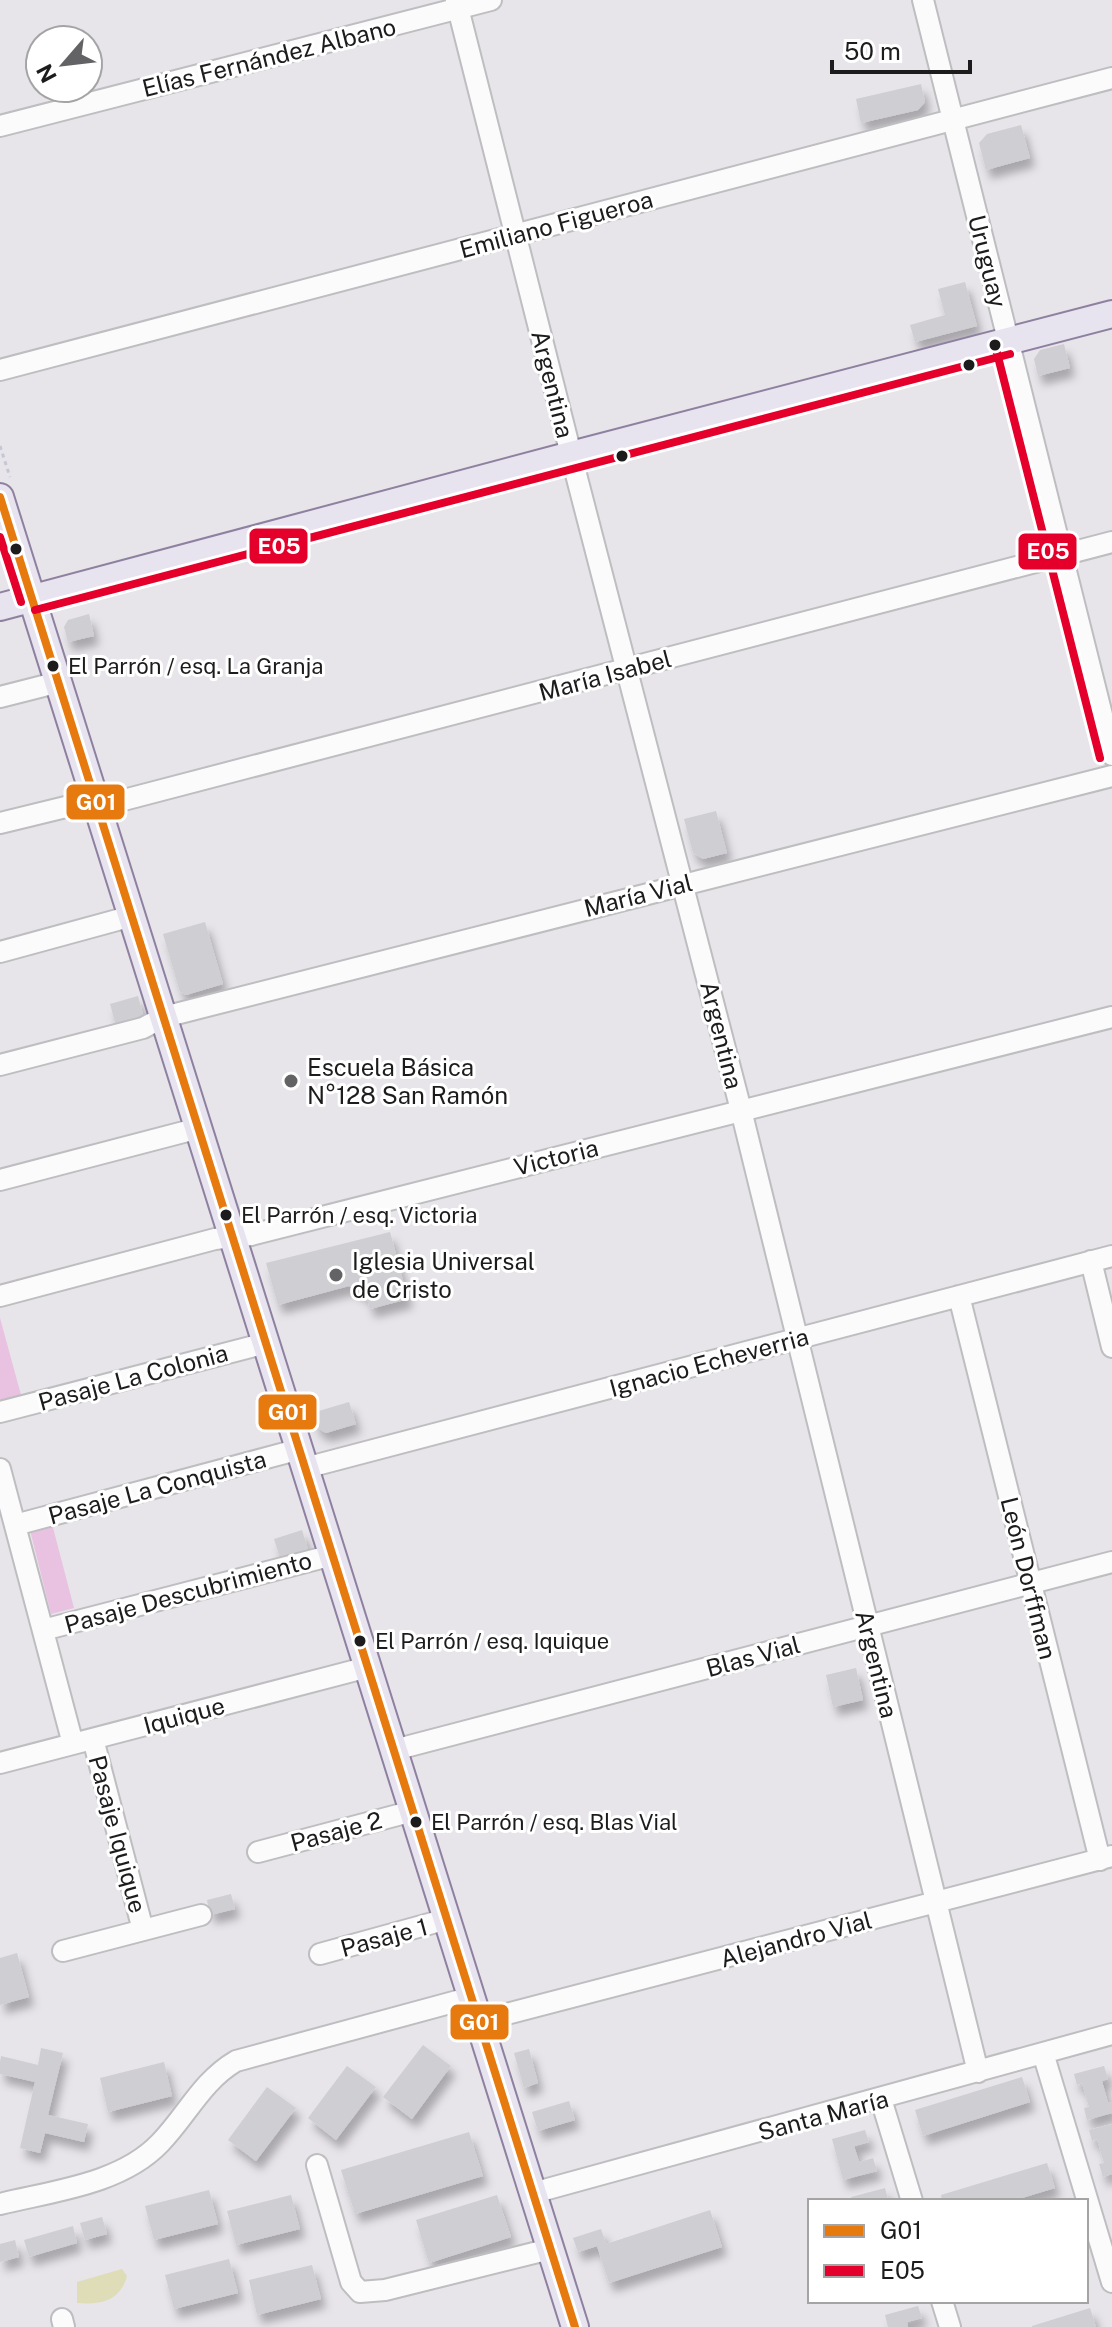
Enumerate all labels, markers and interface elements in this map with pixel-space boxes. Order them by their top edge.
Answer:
street label: Elías Fernández Albano [139,12,399,102]
north arrow [24,24,104,104]
scale bar [832,24,970,74]
text: 50 m [844,37,901,65]
text: N [31,60,62,87]
street label: Emiliano Figueroa [456,185,656,263]
street label: Uruguay [963,212,1013,310]
street label: Argentina [526,327,580,441]
unlabelled marker [987,337,1003,353]
unlabelled marker [961,357,977,373]
unlabelled marker [614,448,630,464]
line badge: E05 [248,527,309,565]
line badge: E05 [1017,532,1078,571]
text: E05 [258,533,301,559]
text: E05 [1027,538,1070,564]
unlabelled marker [8,541,24,557]
street label: María Isabel [536,644,674,706]
place label: El Parrón / esq. La Granja [68,653,323,679]
marker: El Parrón / esq. La Granja [45,658,61,674]
line badge: G01 [65,783,126,821]
text: G01 [76,789,116,815]
street label: María Vial [581,868,695,922]
street label: Argentina [695,978,749,1092]
place label: Escuela Básica N°128 San Ramón [307,1053,508,1109]
marker: Escuela Básica N°128 San Ramón [282,1072,300,1090]
street label: Victoria [511,1133,601,1181]
place label: El Parrón / esq. Victoria [241,1202,477,1228]
marker: El Parrón / esq. Victoria [218,1207,234,1223]
place label: Iglesia Universal de Cristo [352,1247,535,1303]
marker: Iglesia Universal de Cristo [327,1266,345,1284]
street label: Ignacio Echeverria [606,1322,812,1402]
street label: Pasaje La Colonia [35,1338,231,1416]
line badge: G01 [257,1393,318,1431]
text: G01 [268,1399,308,1425]
street label: Pasaje La Conquista [45,1444,269,1530]
street label: León Dorffman [995,1494,1063,1662]
street label: Pasaje Descubrimiento [61,1546,315,1638]
street label: Argentina [850,1607,904,1721]
place label: El Parrón / esq. Iquique [375,1628,609,1654]
street label: Blas Vial [703,1630,803,1682]
marker: El Parrón / esq. Iquique [352,1633,368,1649]
street label: Iquique [140,1691,228,1739]
street label: Pasaje Iquique [84,1752,152,1916]
street label: Pasaje 2 [287,1805,385,1857]
place label: El Parrón / esq. Blas Vial [431,1809,678,1835]
marker: El Parrón / esq. Blas Vial [408,1814,424,1830]
street label: Alejandro Vial [717,1905,875,1973]
street label: Pasaje 1 [337,1912,431,1962]
line badge: G01 [449,2003,510,2041]
text: G01 [459,2009,499,2035]
street label: Santa María [755,2084,891,2146]
legend [808,2199,1088,2303]
text: G01 [880,2216,922,2244]
text: E05 [880,2256,925,2284]

